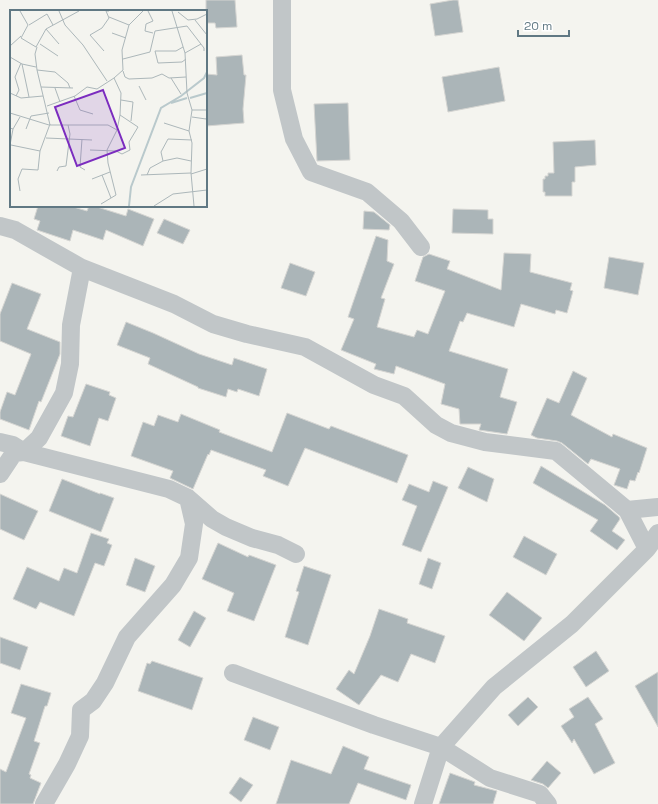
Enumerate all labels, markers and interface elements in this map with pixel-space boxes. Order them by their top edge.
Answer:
inset map [10,10,207,207]
scale bar [518,12,569,38]
text: 20 m [524,18,552,34]

